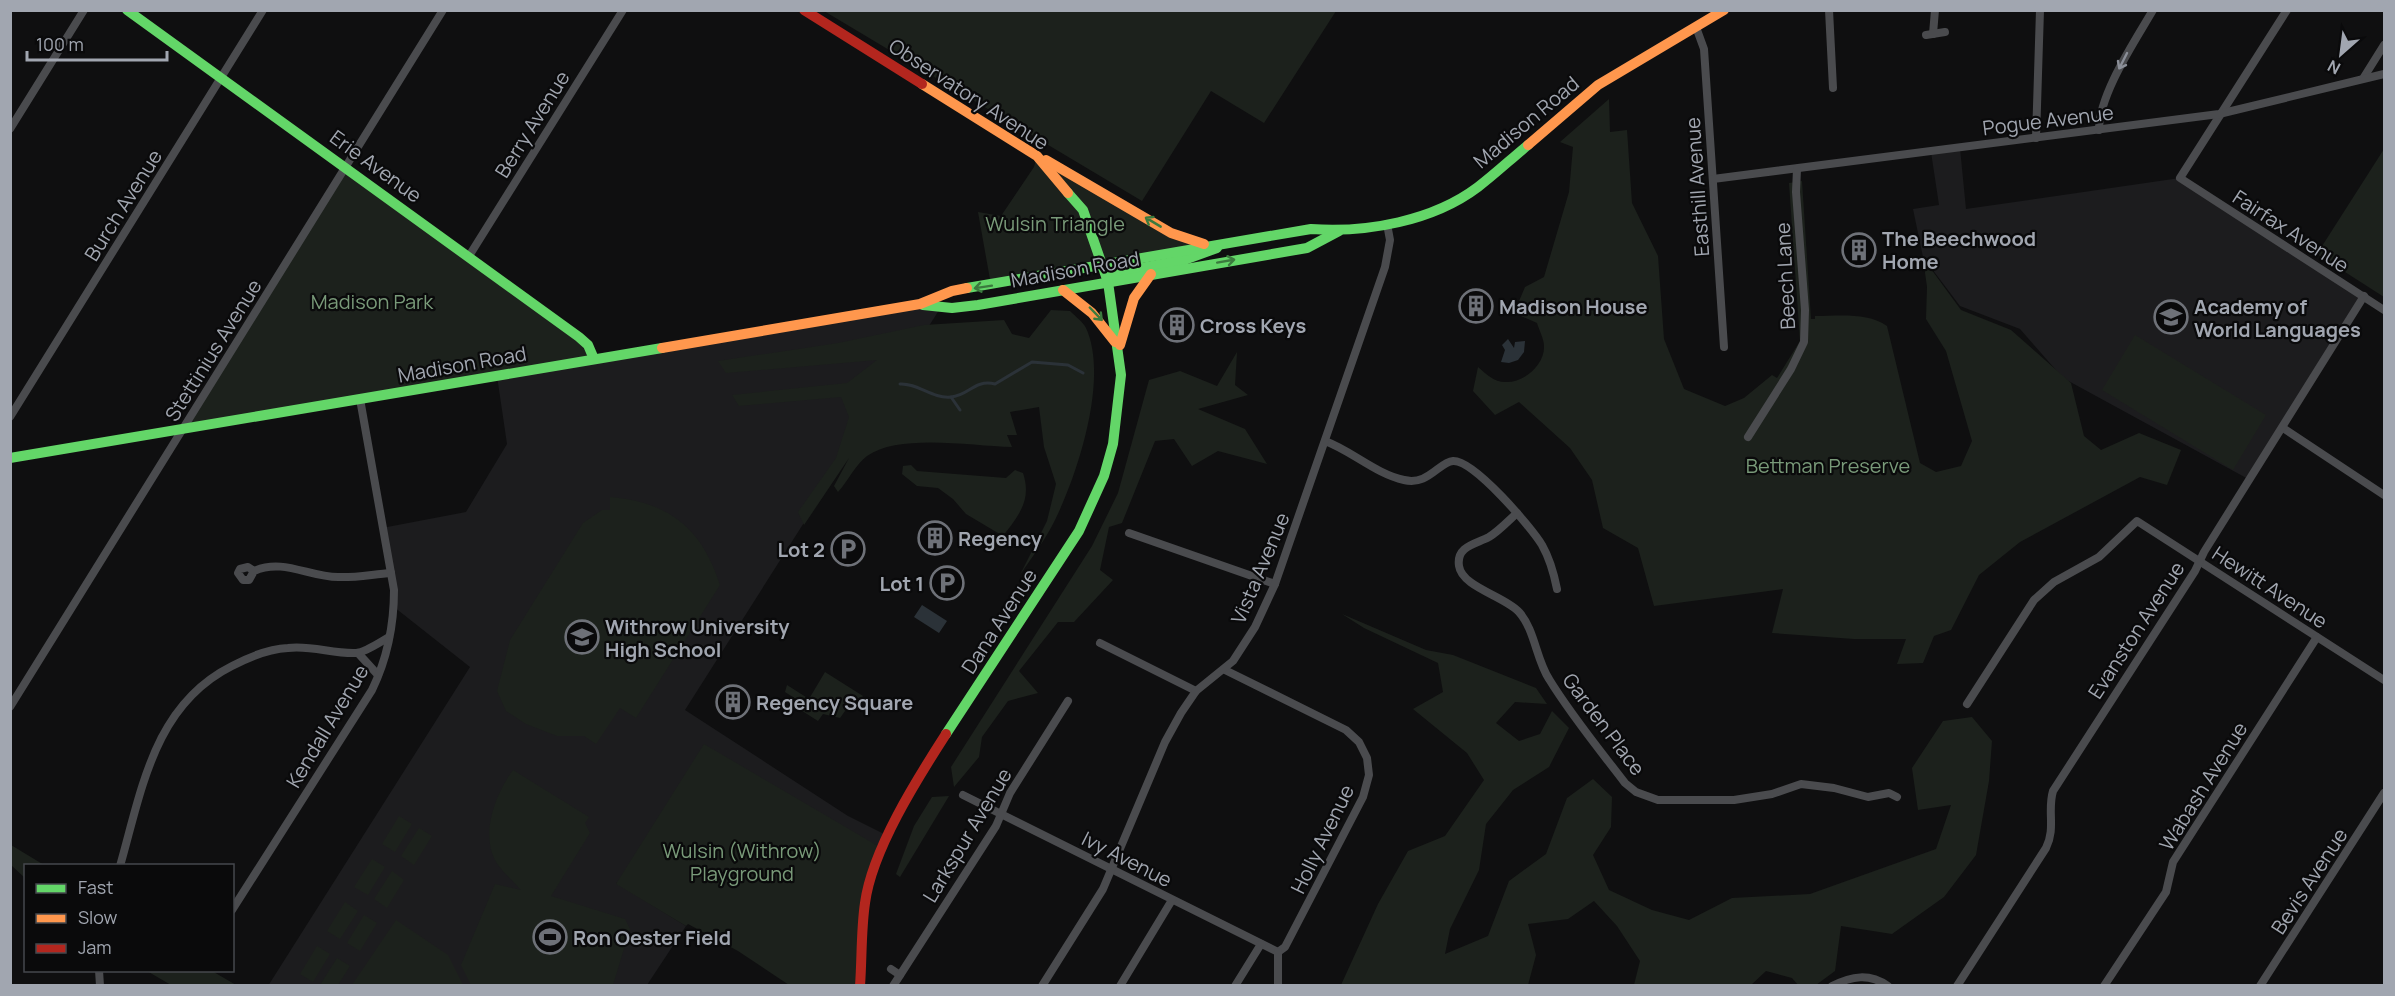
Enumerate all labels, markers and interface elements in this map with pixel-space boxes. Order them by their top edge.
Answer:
scale bar [27,24,166,62]
north arrow [2311,24,2371,84]
text: 100 m [36,32,84,56]
street label: Observatory Avenue [884,32,1054,156]
one-way arrow [2117,51,2129,69]
text: N [2324,55,2344,80]
street label: Berry Avenue [488,65,576,183]
street label: Madison Road [1468,70,1584,174]
street label: Pogue Avenue [1981,99,2115,141]
street label: Easthill Avenue [1679,117,1715,257]
street label: Erie Avenue [325,123,427,209]
street label: Burch Avenue [78,144,168,266]
street label: Fairfax Avenue [2228,183,2354,279]
park label: Wulsin Triangle [985,210,1125,237]
one-way arrow [1145,216,1162,228]
street label: Beech Lane [1769,222,1801,330]
place label: The Beechwood Home [1882,225,2036,275]
building icon: The Beechwood Home [1841,232,1877,268]
street label: Madison Road [1009,244,1141,294]
one-way arrow [1216,255,1236,266]
street label: Stettinius Avenue [158,274,268,426]
one-way arrow [973,281,993,292]
park label: Madison Park [311,288,434,315]
building icon: Madison House [1458,288,1494,324]
place label: Madison House [1499,293,1647,320]
place label: Academy of World Languages [2194,293,2361,343]
school or university icon: Academy of World Languages [2153,299,2189,335]
one-way arrow [1088,307,1103,322]
building icon: Cross Keys [1159,307,1195,343]
place label: Cross Keys [1200,312,1306,339]
street label: Madison Road [396,339,528,389]
park label: Bettman Preserve [1746,452,1910,479]
street label: Vista Avenue [1224,508,1296,628]
building icon: Regency [917,520,953,556]
place label: Regency [958,525,1043,552]
parking icon: Lot 2 [830,531,866,567]
place label: Lot 2 [777,536,825,563]
street label: Hewitt Avenue [2207,540,2333,634]
street label: Evanston Avenue [2082,556,2190,704]
street label: Dana Avenue [955,563,1043,679]
parking icon: Lot 1 [929,565,965,601]
place label: Lot 1 [880,570,924,597]
place label: Withrow University High School [605,613,790,663]
school or university icon: Withrow University High School [564,619,600,655]
street label: Kendall Avenue [280,659,374,793]
street label: Garden Place [1557,667,1651,781]
building icon: Regency Square [715,684,751,720]
place label: Regency Square [756,689,913,716]
street label: Wabash Avenue [2153,717,2253,855]
street label: Larkspur Avenue [916,763,1018,907]
street label: Holly Avenue [1284,780,1360,898]
street label: Bevis Avenue [2265,823,2353,939]
street label: Ivy Avenue [1077,825,1177,893]
park label: Wulsin (Withrow) Playground [662,837,822,887]
legend [24,864,234,972]
text: Fast [78,875,113,899]
text: Slow [78,905,118,929]
sports icon: Ron Oester Field [532,919,568,955]
place label: Ron Oester Field [573,924,731,951]
text: Jam [78,935,112,959]

